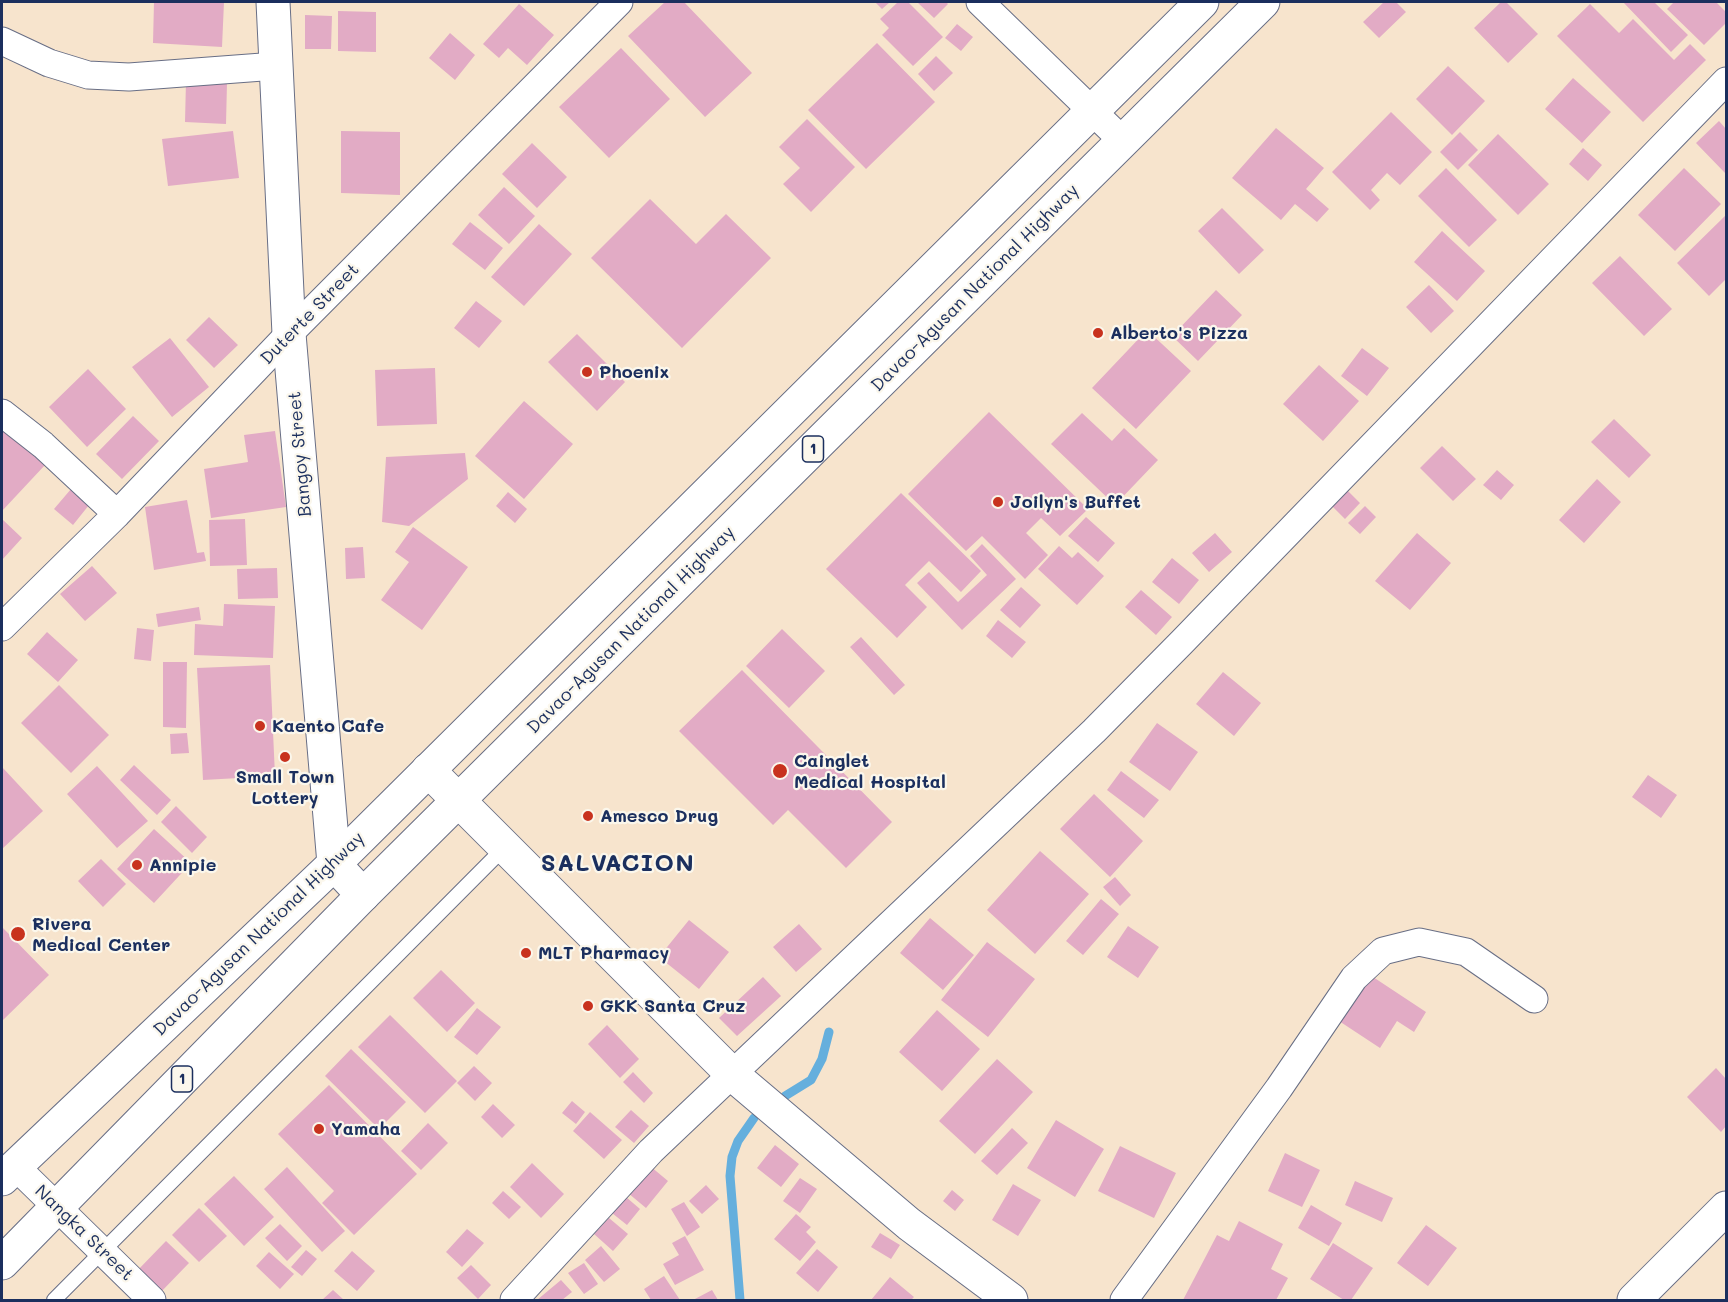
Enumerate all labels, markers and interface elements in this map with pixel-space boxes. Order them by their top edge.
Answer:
street label: Davao-Agusan National Highway [867,180,1083,396]
street label: Duterte Street [256,259,364,369]
place label: Alberto's Pizza [1110,322,1248,344]
marker: Alberto's Pizza [1091,326,1105,340]
place label: Phoenix [599,361,669,383]
marker: Phoenix [580,365,594,379]
street label: Bangoy Street [284,390,316,518]
road number: 1 [802,436,824,462]
place label: Joilyn's Buffet [1010,491,1141,513]
marker: Joilyn's Buffet [991,495,1005,509]
street label: Davao-Agusan National Highway [523,522,739,738]
place label: Kaento Cafe [272,715,384,737]
marker: Kaento Cafe [253,719,267,733]
marker: Small Town Lottery [278,750,292,764]
place label: Cainglet Medical Hospital [794,750,946,792]
marker: Cainglet Medical Hospital [771,762,789,780]
place label: Small Town Lottery [236,766,334,808]
place label: Amesco Drug [600,805,718,827]
marker: Amesco Drug [581,809,595,823]
street label: Davao-Agusan National Highway [149,827,369,1041]
district label: SALVACION [541,850,695,878]
place label: Annipie [149,854,216,876]
marker: Annipie [130,858,144,872]
place label: Rivera Medical Center [32,913,170,956]
marker: Rivera Medical Center [9,925,27,943]
place label: MLT Pharmacy [538,942,669,964]
marker: MLT Pharmacy [519,946,533,960]
place label: GKK Santa Cruz [600,995,745,1017]
marker: GKK Santa Cruz [581,999,595,1013]
road number: 1 [172,1066,192,1092]
place label: Yamaha [331,1118,401,1140]
marker: Yamaha [312,1122,326,1136]
street label: Nangka Street [30,1181,138,1285]

